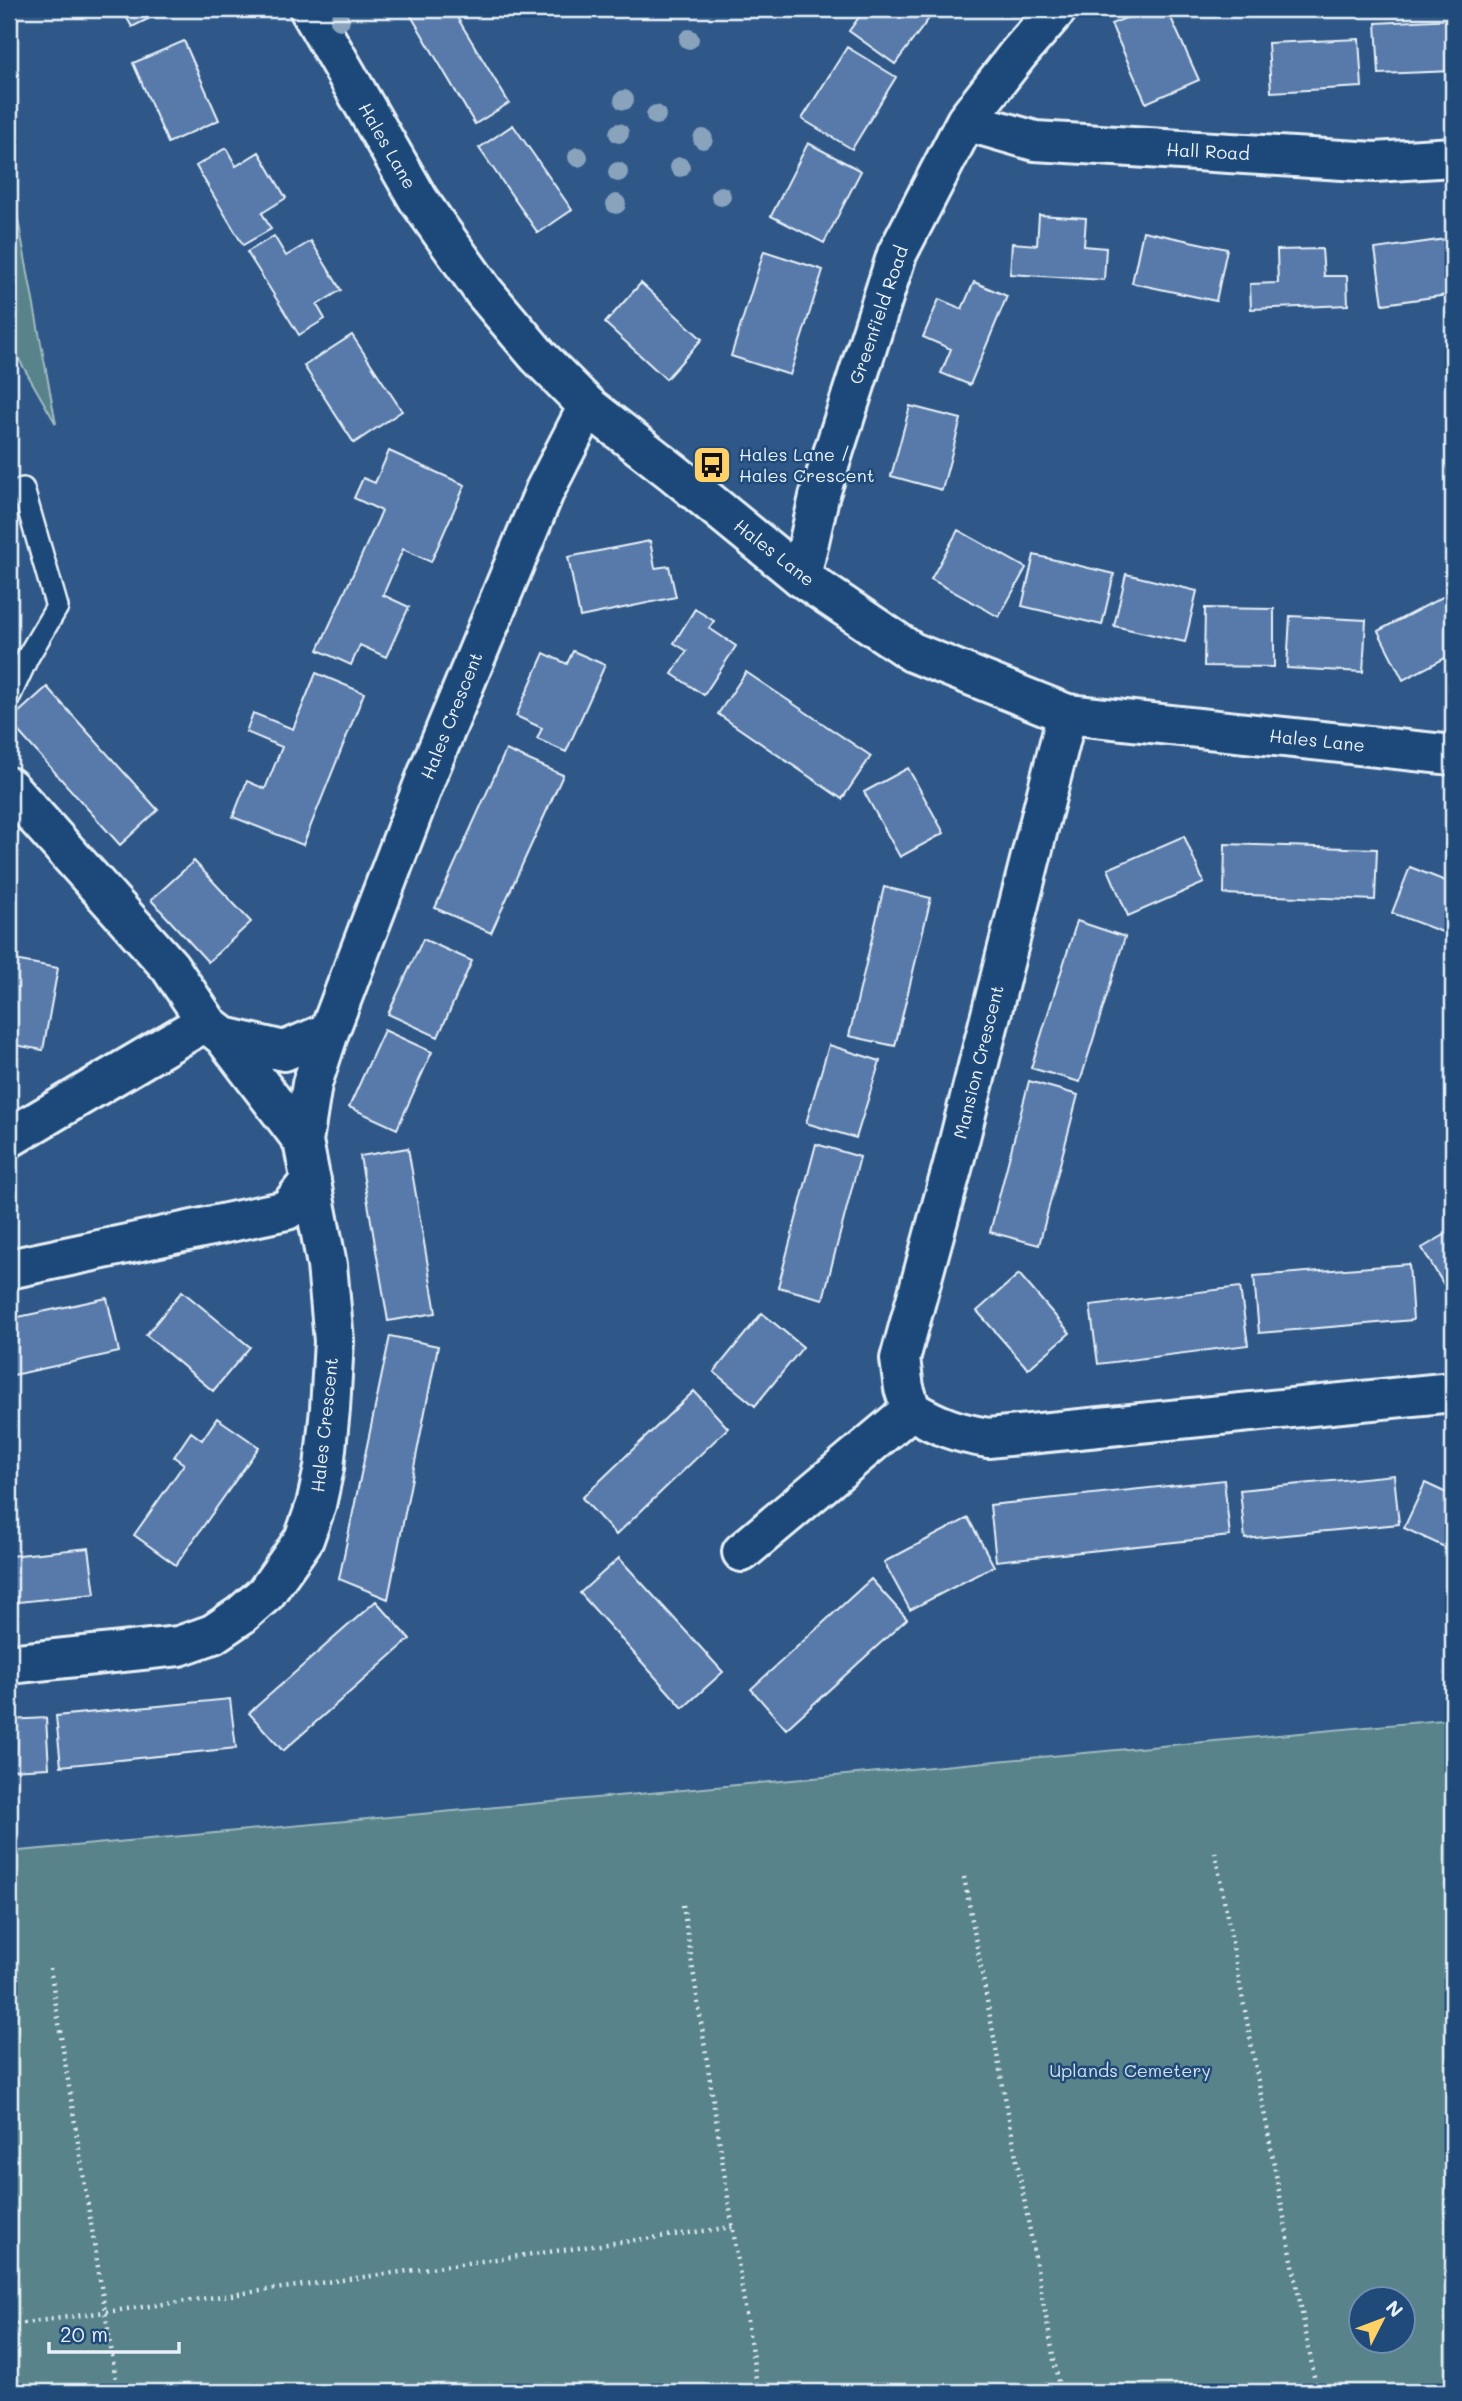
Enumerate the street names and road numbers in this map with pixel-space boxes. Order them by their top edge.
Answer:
street label: Hales Lane [353,98,422,193]
street label: Hall Road [1166,137,1250,165]
street label: Greenfield Road [843,242,913,387]
street label: Hales Lane [729,513,820,591]
street label: Hales Crescent [415,648,488,783]
street label: Hales Lane [1268,723,1366,757]
street label: Mansion Crescent [947,982,1009,1141]
street label: Hales Crescent [305,1356,343,1494]

